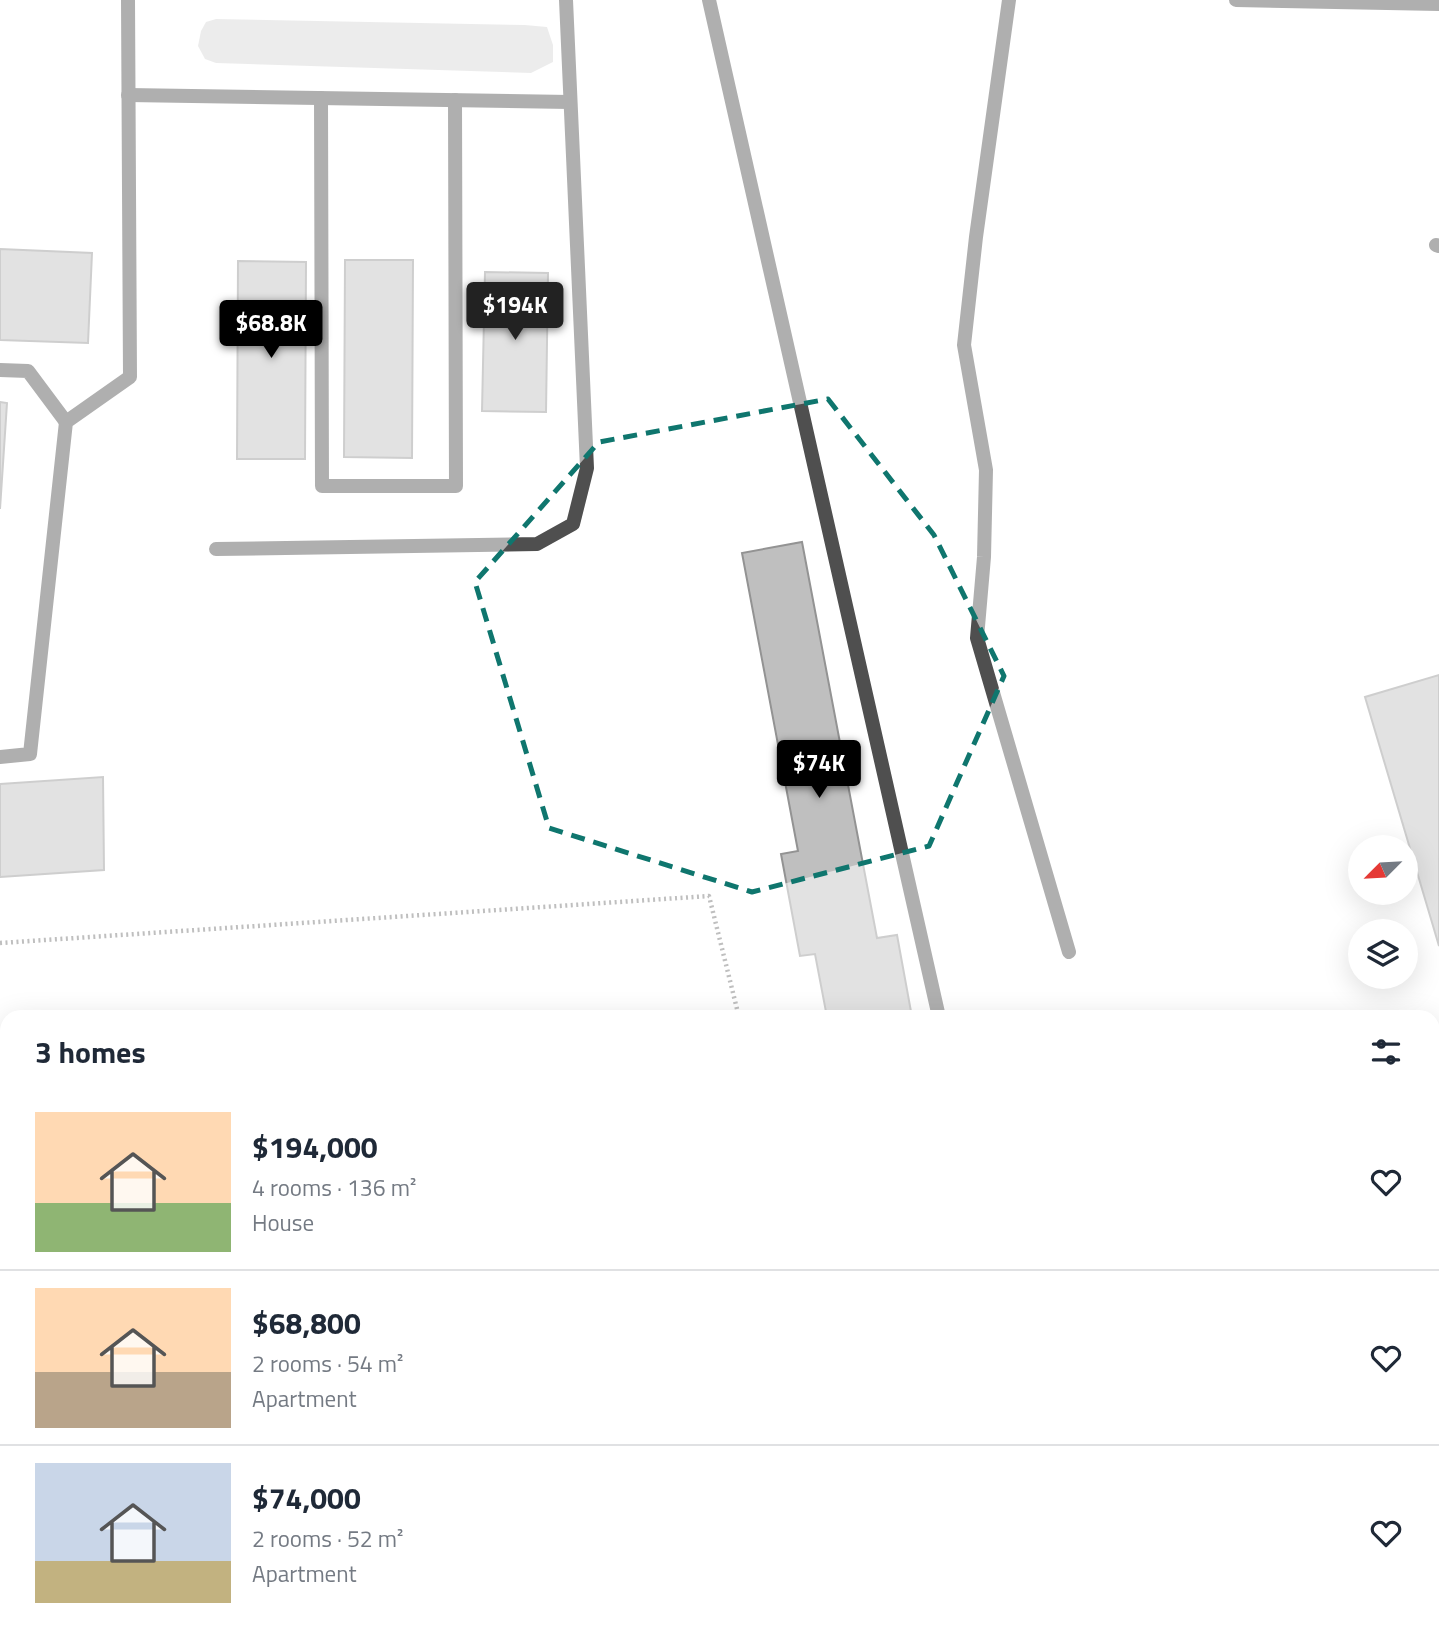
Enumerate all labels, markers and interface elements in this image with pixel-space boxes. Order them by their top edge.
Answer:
pin: $194K [466,282,564,342]
text: $194K [482,287,548,322]
pin: $68.8K [214,300,328,360]
text: $68.8K [235,305,307,340]
pin: $74K [778,740,860,800]
text: $74K [793,745,845,780]
north arrow [1348,835,1418,905]
map controls [1348,835,1418,989]
button: layers [1348,919,1418,989]
text: 3 homes [35,1029,146,1075]
icon: filters [1367,1033,1405,1071]
text: $194,000 [252,1124,378,1170]
icon: home [91,1140,175,1224]
icon: heart [1367,1163,1405,1201]
text: 4 rooms · 136 m² [252,1170,416,1205]
text: House [252,1205,314,1240]
text: $68,800 [252,1300,361,1346]
icon: home [91,1316,175,1400]
icon: heart [1367,1339,1405,1377]
text: 2 rooms · 54 m² [252,1346,403,1381]
text: Apartment [252,1381,357,1416]
text: $74,000 [252,1475,361,1521]
icon: home [91,1491,175,1575]
icon: heart [1367,1514,1405,1552]
text: 2 rooms · 52 m² [252,1521,403,1556]
text: Apartment [252,1556,357,1591]

